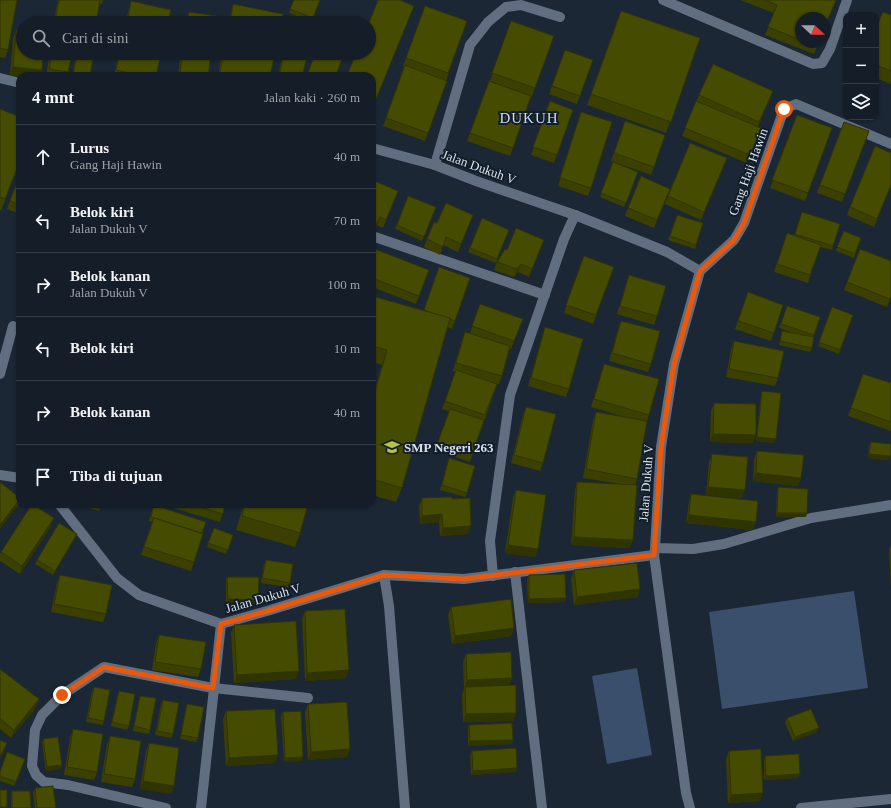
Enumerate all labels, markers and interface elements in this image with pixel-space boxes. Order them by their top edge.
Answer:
north arrow [795,12,831,48]
map controls [843,12,879,120]
button: + [843,12,879,48]
search box [16,16,376,60]
icon: search [30,27,52,49]
text: Cari di sini [62,30,129,46]
button: − [843,48,879,84]
button: layers [843,84,879,120]
text: 4 mnt [32,88,74,107]
text: Jalan kaki · 260 m [264,90,360,105]
route start [775,100,793,118]
district label: DUKUH [499,110,559,126]
street label: Gang Haji Hawin [725,126,771,218]
text: Lurus [70,140,109,156]
icon: ahead [32,146,54,168]
street label: Jalan Dukuh V [440,147,519,188]
text: 40 m [334,149,360,164]
text: Gang Haji Hawin [70,157,162,172]
text: Belok kiri [70,204,134,220]
icon: left [32,210,54,232]
text: 70 m [334,213,360,228]
text: Jalan Dukuh V [70,221,148,236]
text: Belok kanan [70,268,150,284]
icon: right [32,274,54,296]
text: 100 m [327,277,360,292]
text: Jalan Dukuh V [70,285,148,300]
icon: left [32,338,54,360]
text: Belok kiri [70,340,134,356]
text: 10 m [334,341,360,356]
icon: right [32,402,54,424]
text: Belok kanan [70,404,150,420]
text: 40 m [334,405,360,420]
school or university icon: SMP Negeri 263 [383,438,401,456]
place label: SMP Negeri 263 [404,440,494,455]
street label: Jalan Dukuh V [636,443,656,522]
icon: arrive [32,466,54,488]
text: Tiba di tujuan [70,468,162,484]
street label: Jalan Dukuh V [224,580,303,616]
route end [53,686,71,704]

